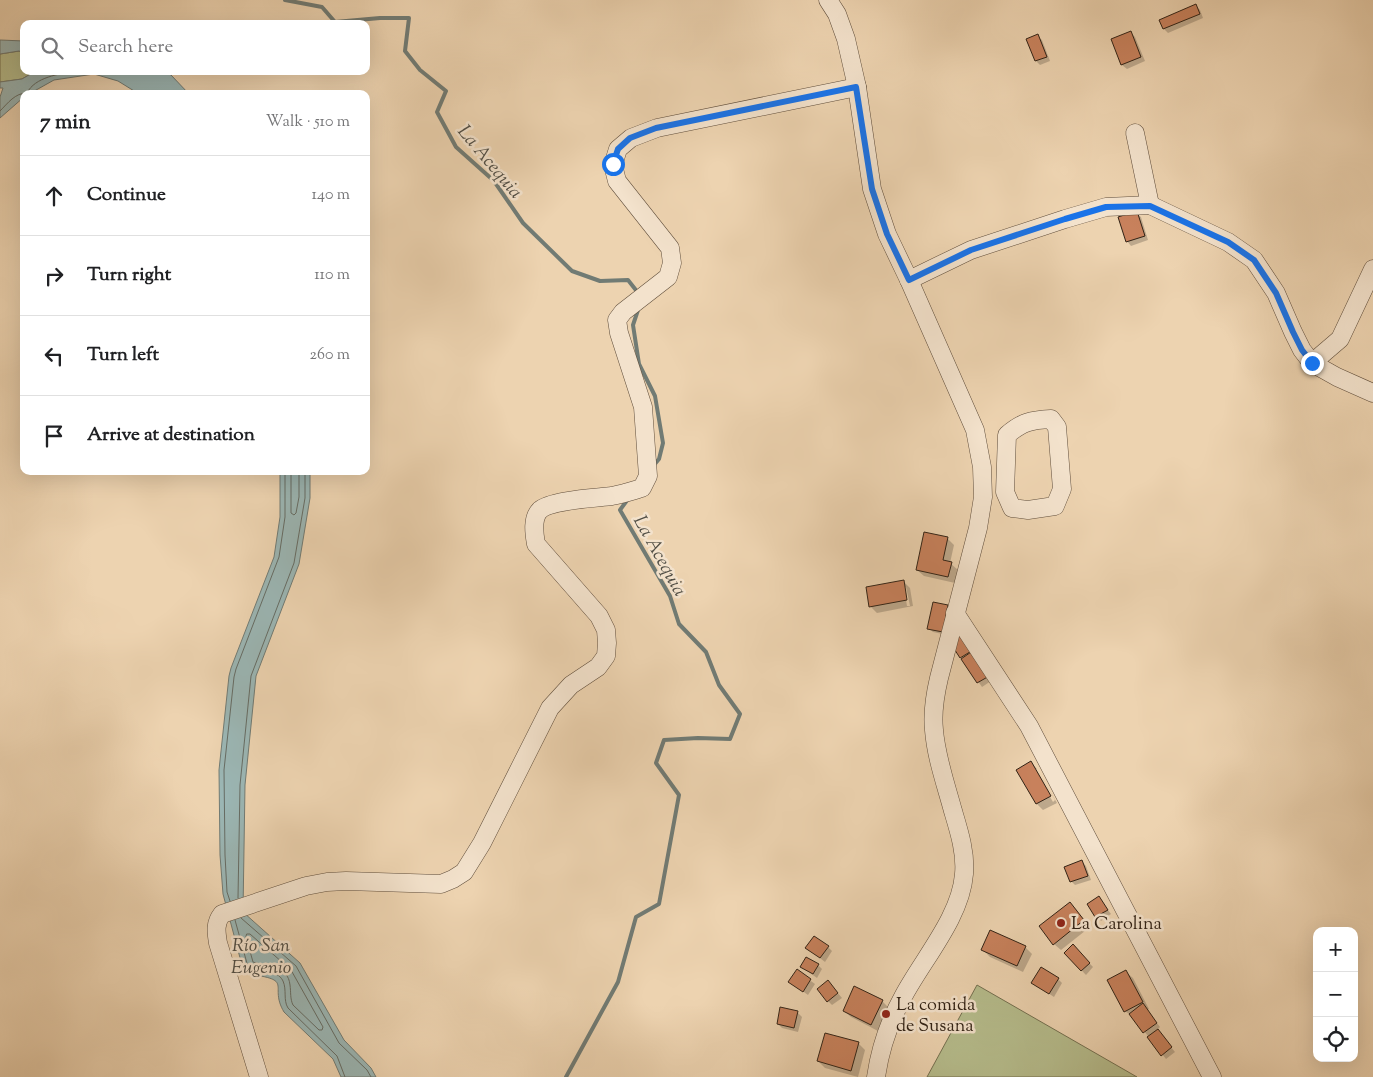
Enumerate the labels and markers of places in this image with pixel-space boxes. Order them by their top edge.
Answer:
place label: La Carolina [1071,912,1162,938]
marker: La Carolina [1055,917,1067,929]
place label: La comida de Susana [896,993,975,1040]
marker: La comida de Susana [880,1008,892,1020]

